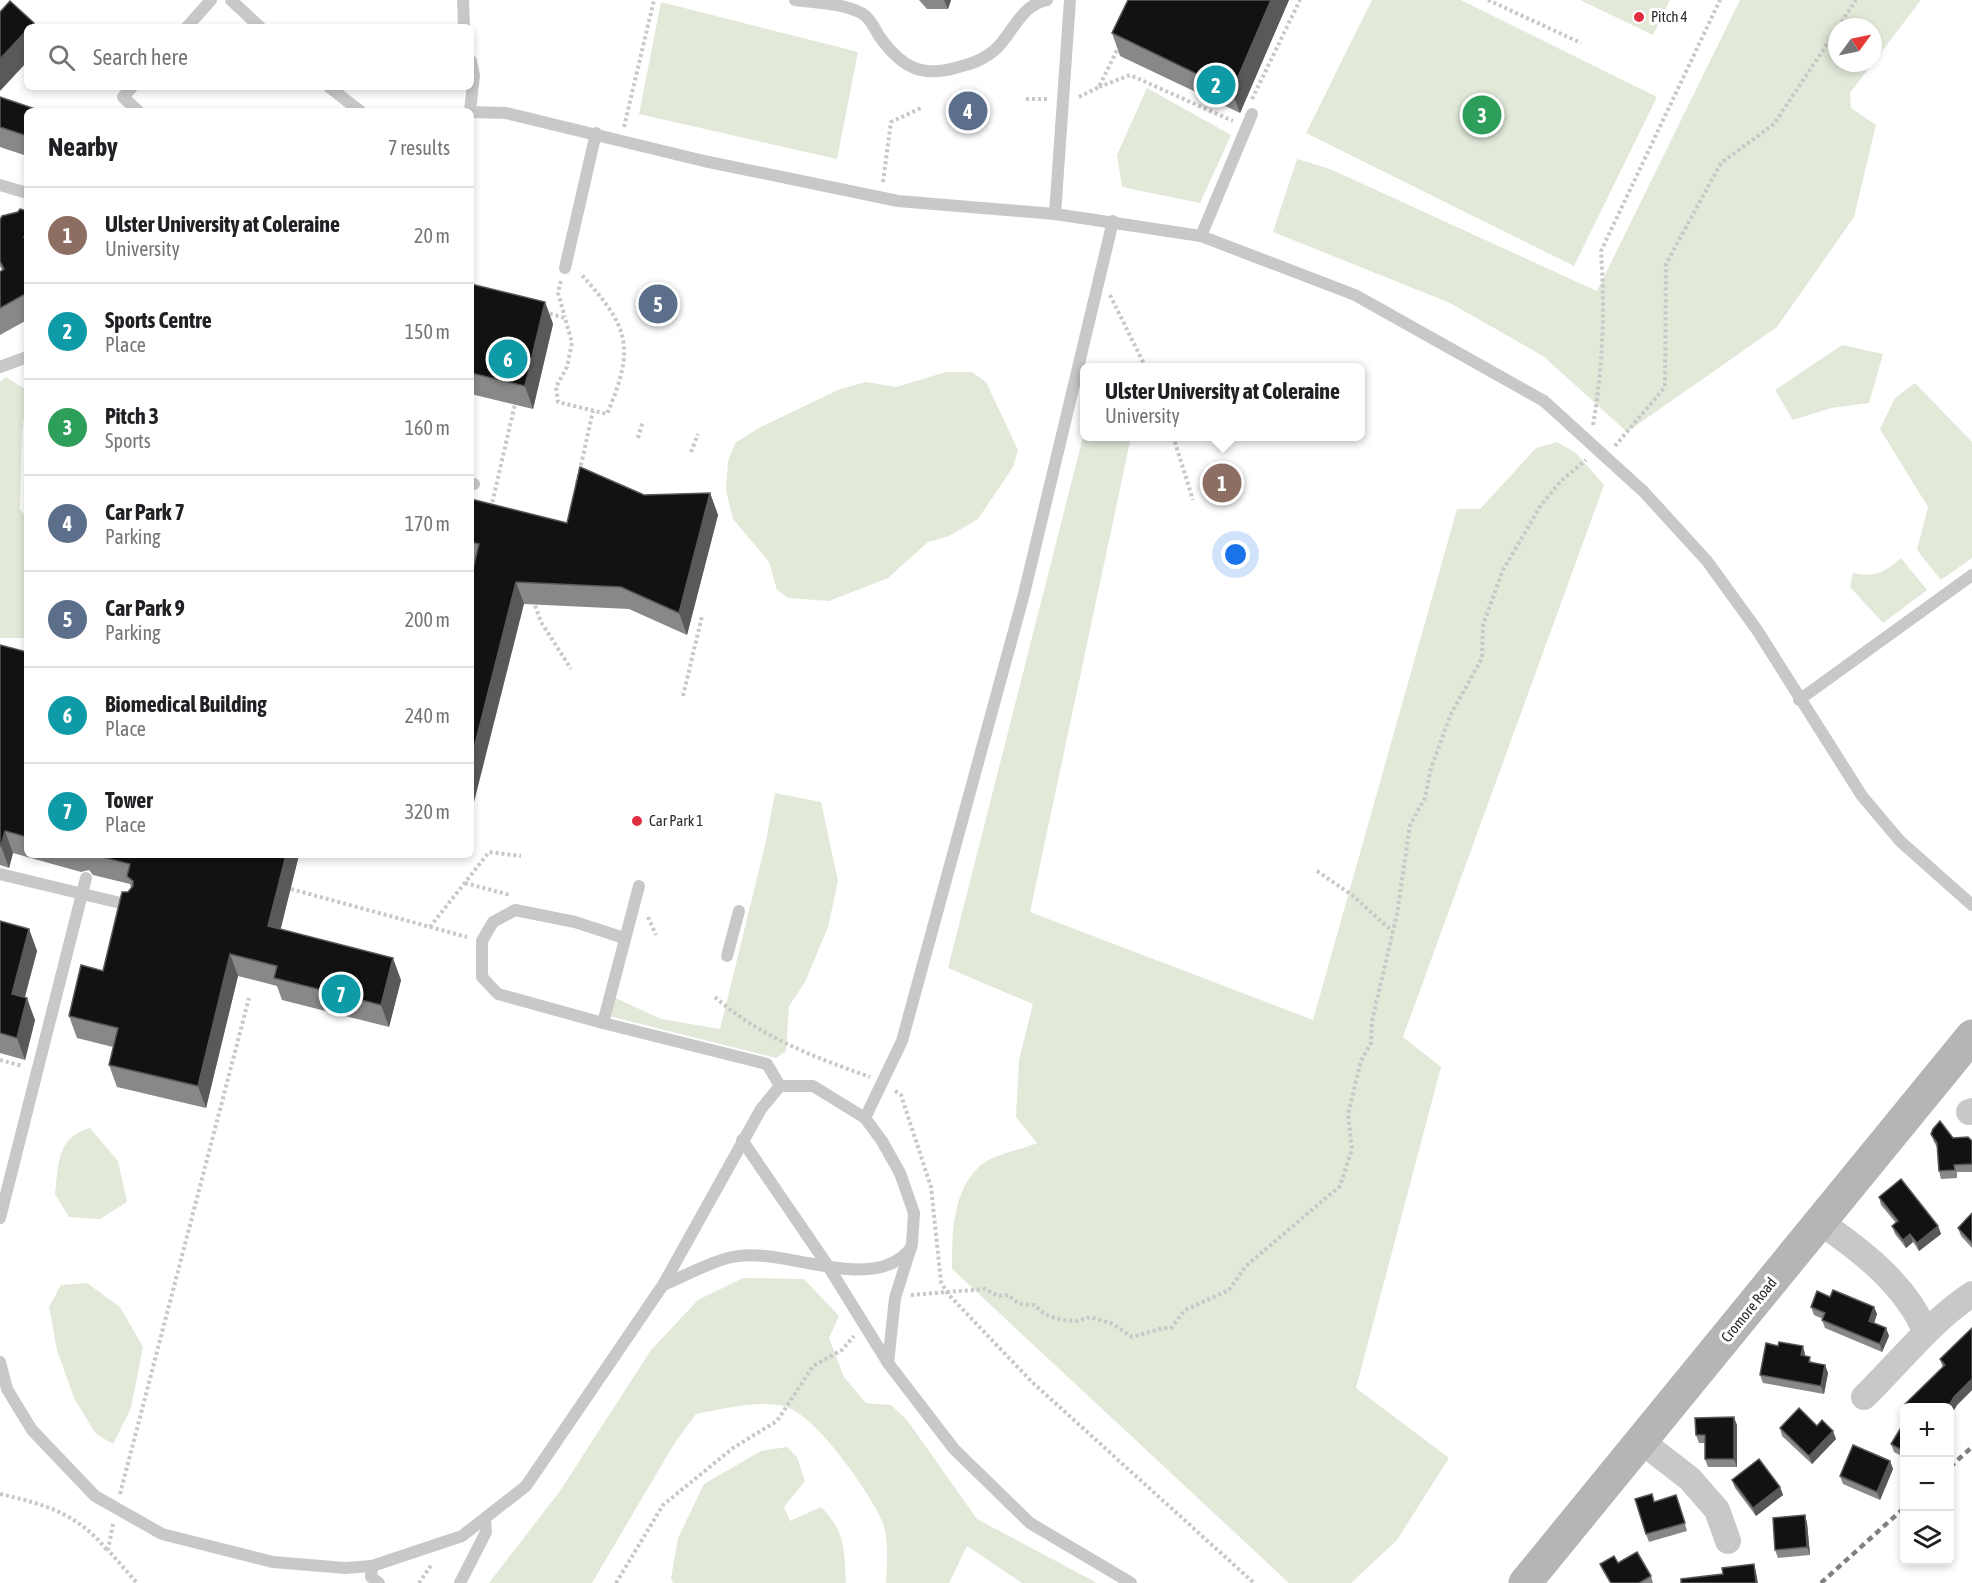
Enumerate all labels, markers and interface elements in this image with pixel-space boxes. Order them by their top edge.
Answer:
place label: Pitch 4 [1651,8,1688,25]
marker: Pitch 4 [1632,10,1646,24]
north arrow [1828,18,1882,72]
search box [24,24,474,90]
icon: search [45,41,78,74]
text: Search here [93,44,188,70]
pin: 2 [1196,62,1236,107]
pin: 4 [948,88,988,134]
pin: 3 [1462,92,1502,138]
text: Nearby [48,132,118,162]
text: 7 results [388,136,450,159]
text: Ulster University at Coleraine [105,211,340,237]
text: 1 [63,224,72,247]
text: 20 m [414,224,450,247]
text: University [105,237,180,260]
pin: 5 [638,282,678,326]
text: Sports Centre [105,307,212,333]
text: 2 [63,320,72,343]
text: 150 m [405,320,450,343]
text: Place [105,333,146,356]
pin: 6 [488,336,528,382]
popup [1080,363,1365,441]
text: Ulster University at Coleraine [1105,378,1340,404]
text: Pitch 3 [105,403,159,429]
text: University [1105,404,1180,427]
text: 3 [63,416,72,439]
text: 160 m [405,416,450,439]
text: Sports [105,429,151,452]
pin: 1 [1202,460,1242,506]
text: Car Park 7 [105,499,185,525]
text: 4 [63,512,72,535]
text: 170 m [405,512,450,535]
text: Parking [105,525,161,548]
your location [1221,540,1250,569]
text: Car Park 9 [105,595,185,621]
text: 5 [63,608,72,631]
text: 200 m [405,608,450,631]
text: Parking [105,621,161,644]
text: Biomedical Building [105,691,267,717]
text: 6 [63,704,72,727]
text: 240 m [405,704,450,727]
text: Place [105,717,146,740]
text: Tower [105,787,153,813]
text: 7 [63,800,72,823]
text: 320 m [405,800,450,823]
place label: Car Park 1 [649,812,703,829]
text: Place [105,813,146,836]
marker: Car Park 1 [630,814,644,828]
pin: 7 [322,972,360,1016]
street label: Cromore Road [1717,1274,1780,1345]
map controls [1900,1403,1954,1565]
button: + [1900,1403,1954,1457]
button: − [1900,1457,1954,1511]
button: layers [1900,1511,1954,1565]

